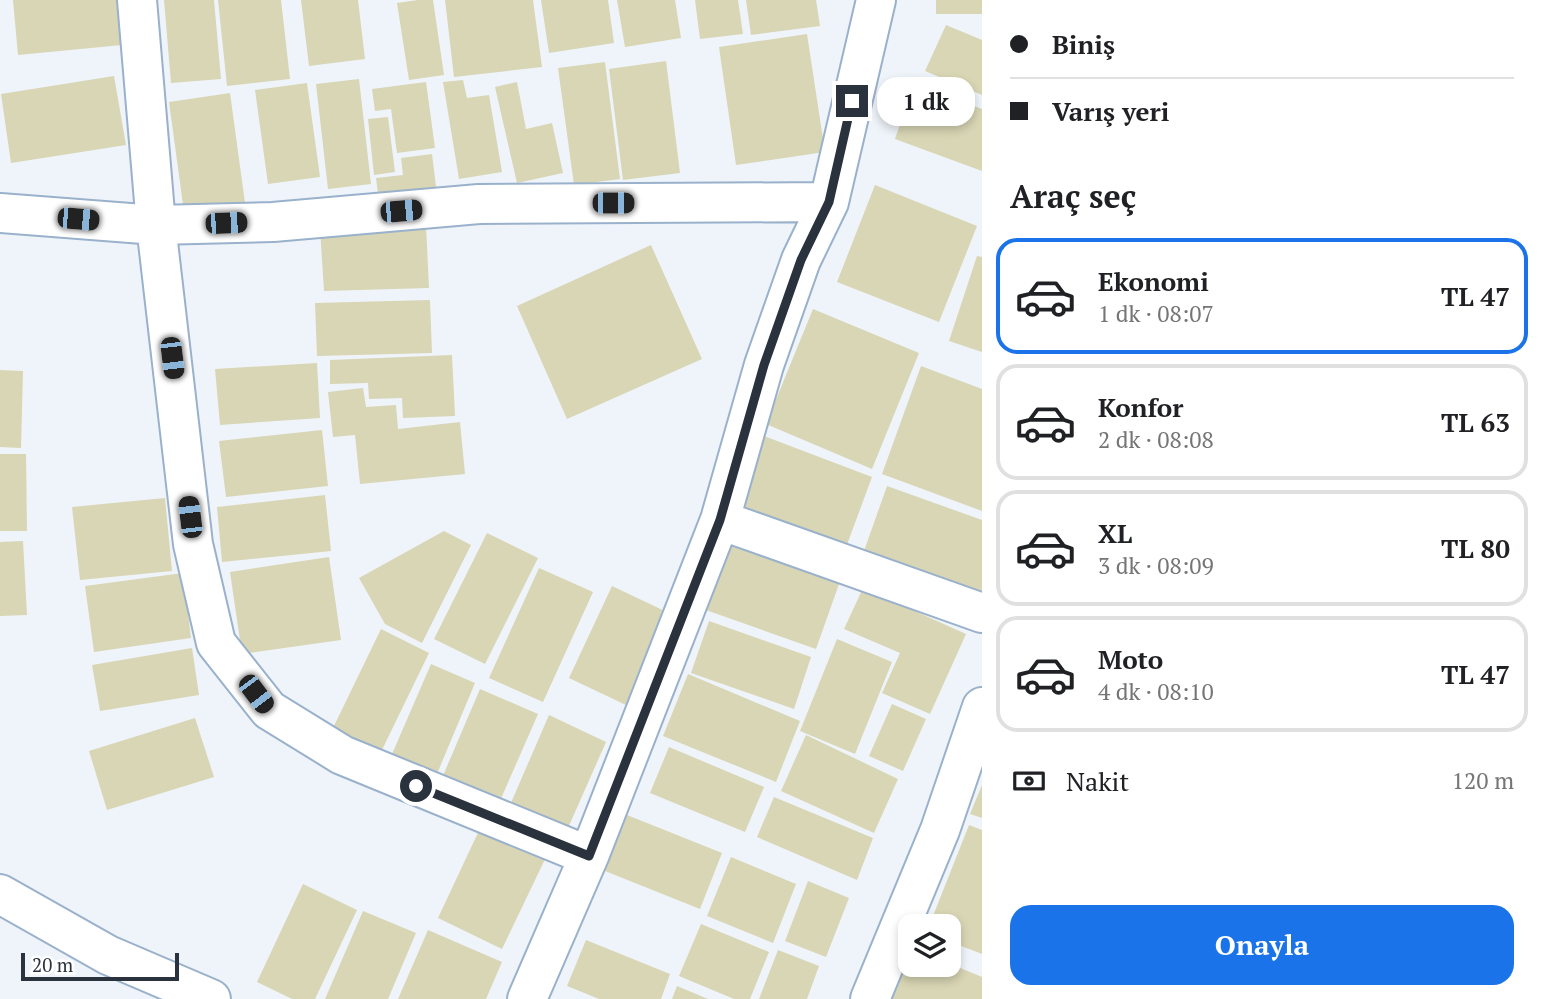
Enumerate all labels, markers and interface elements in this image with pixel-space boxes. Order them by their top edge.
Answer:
text: Biniş [1052,27,1115,61]
callout: 1 dk [876,76,974,126]
route end [836,85,868,117]
text: 1 dk [903,86,949,117]
text: Varış yeri [1052,94,1169,128]
text: Araç seç [1010,175,1136,217]
car [593,193,635,214]
car [380,199,423,223]
car [57,207,100,231]
car [205,212,248,234]
text: Ekonomi [1098,264,1209,298]
icon: car [1014,265,1077,328]
text: TL 47 [1441,279,1510,313]
text: 1 dk · 08:07 [1098,298,1214,329]
car [160,336,185,380]
text: Konfor [1098,390,1183,424]
icon: car [1014,391,1077,454]
text: TL 63 [1441,405,1510,439]
text: 2 dk · 08:08 [1098,424,1214,455]
car [178,495,203,539]
text: XL [1098,516,1132,550]
icon: car [1014,517,1077,580]
text: TL 80 [1441,531,1510,565]
text: 3 dk · 08:09 [1098,550,1214,581]
text: Moto [1098,642,1163,676]
icon: car [1014,643,1077,706]
text: TL 47 [1441,657,1510,691]
car [235,671,278,717]
text: 4 dk · 08:10 [1098,676,1214,707]
icon: cash [1010,762,1048,800]
text: Nakit [1066,764,1129,798]
text: 120 m [1452,765,1514,796]
route start [400,770,432,802]
button: Onayla [1010,905,1514,985]
map controls [898,914,961,977]
button: layers [898,914,961,977]
scale bar [21,950,178,982]
text: 20 m [32,952,73,977]

